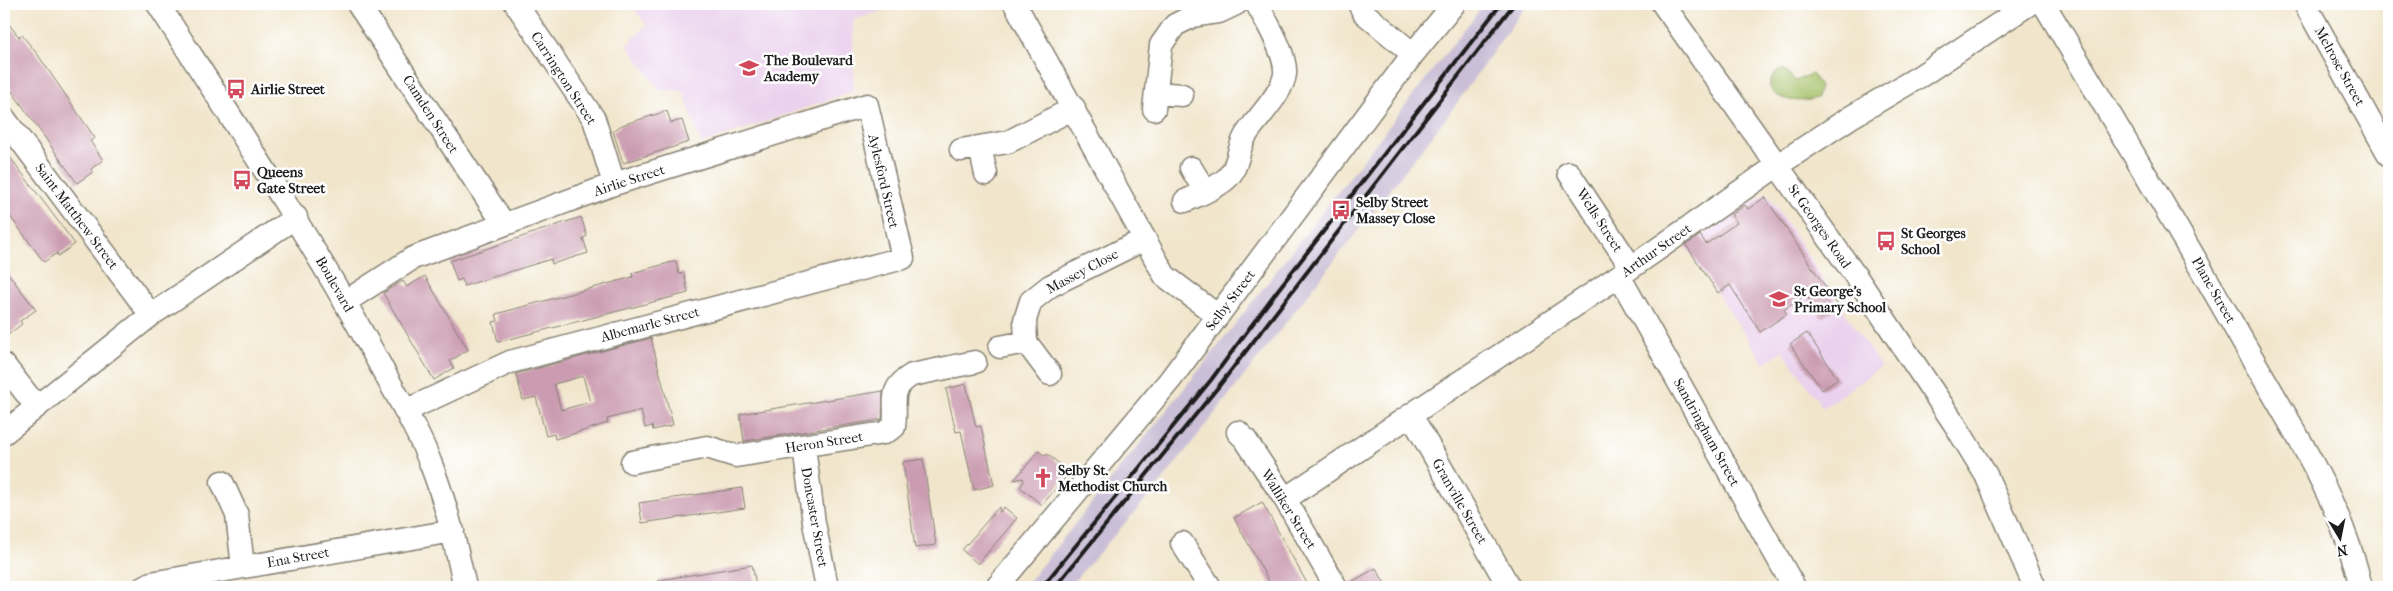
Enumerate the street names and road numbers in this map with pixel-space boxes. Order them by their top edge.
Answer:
street label: Melrose Street [2311,23,2368,109]
street label: Carrington Street [527,28,600,128]
street label: Camden Street [399,72,462,157]
street label: Aylesford Street [864,131,903,230]
street label: Saint Matthew Street [31,160,122,273]
street label: Airlie Street [590,161,667,200]
street label: St Georges Road [1784,181,1855,272]
street label: Wells Street [1572,184,1626,255]
street label: Arthur Street [1617,220,1695,281]
street label: Massey Close [1043,245,1121,298]
street label: Boulevard [312,253,357,315]
street label: Plane Street [2188,254,2239,326]
street label: Selby Street [1202,266,1259,334]
street label: Albemarle Street [598,303,701,346]
street label: Sandringham Street [1670,375,1743,489]
street label: Heron Street [784,428,864,457]
street label: Granville Street [1428,455,1491,547]
street label: Walliker Street [1257,465,1320,552]
street label: Doncaster Street [797,466,832,568]
street label: Ena Street [266,544,331,571]

